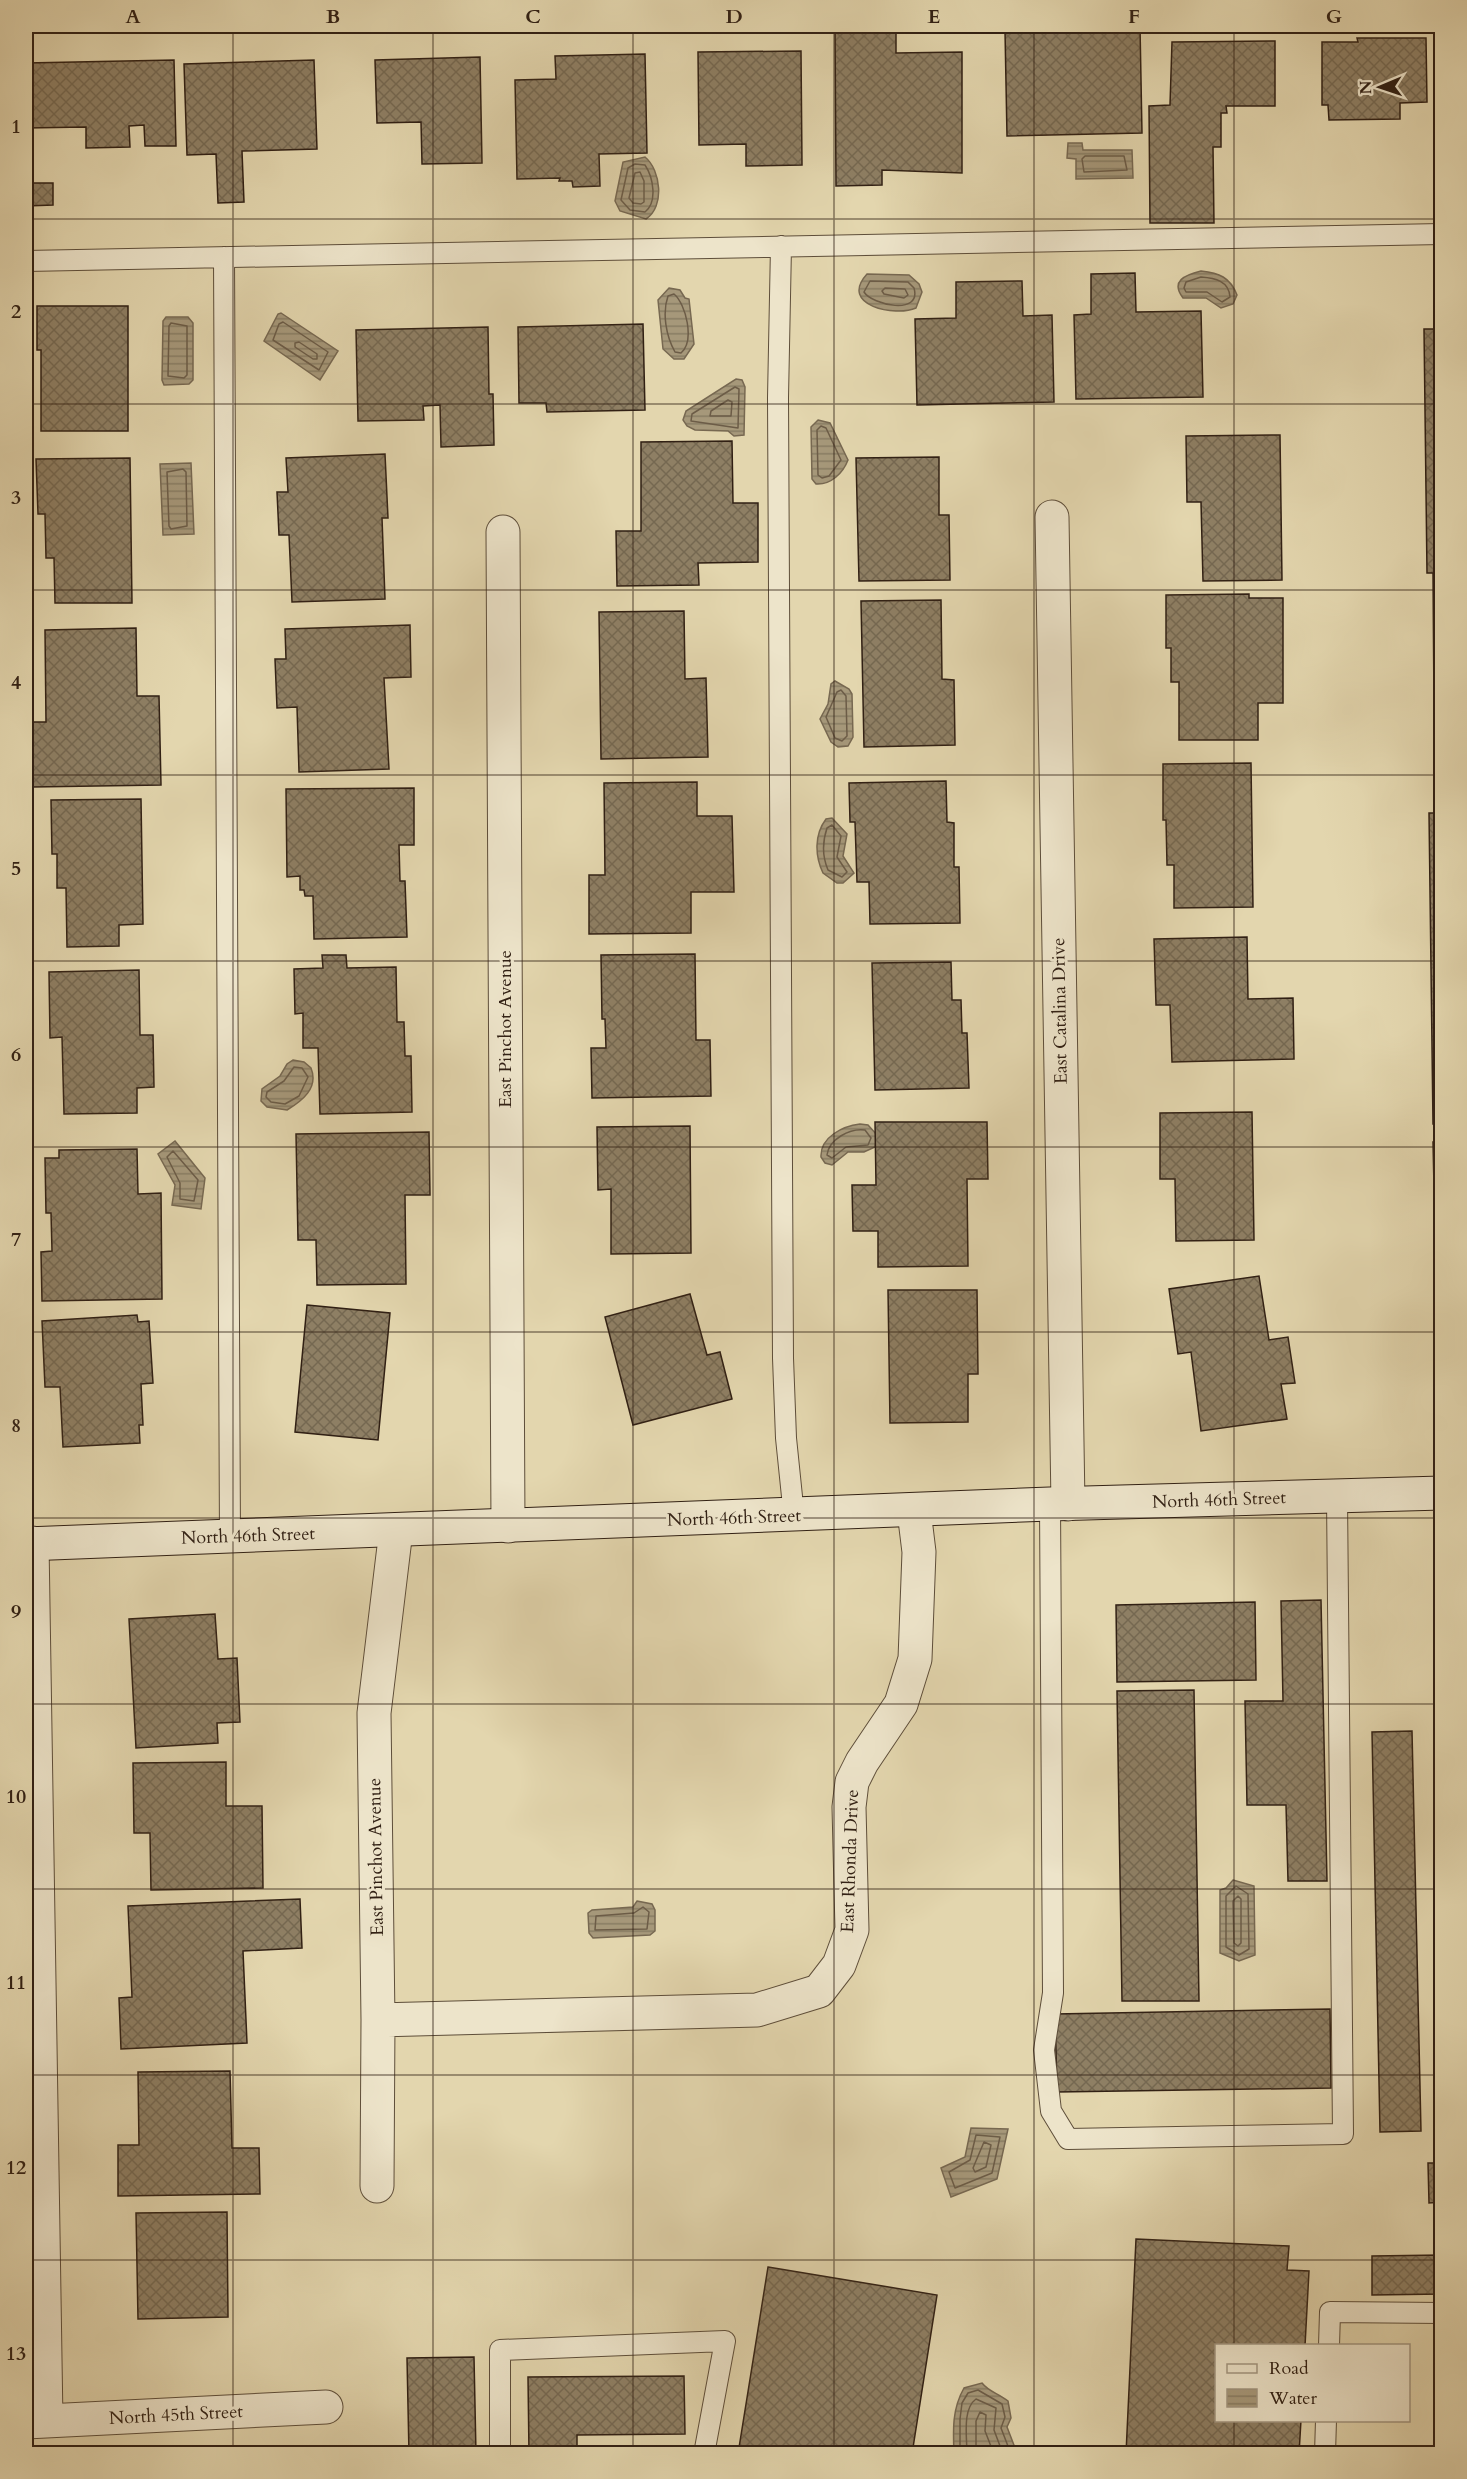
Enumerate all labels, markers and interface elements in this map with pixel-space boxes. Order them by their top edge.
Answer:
text: A [125,3,141,30]
text: B [326,3,340,30]
text: C [525,3,541,30]
text: D [725,3,743,30]
text: E [928,3,940,30]
text: F [1128,3,1140,30]
text: G [1326,3,1342,30]
north arrow [1350,57,1410,117]
text: N [1355,80,1377,95]
text: 1 [11,113,21,140]
text: 2 [11,298,21,325]
text: 3 [11,484,21,511]
text: 4 [11,669,21,696]
text: 5 [11,855,21,882]
street label: East Catalina Drive [1046,938,1074,1084]
street label: East Pinchot Avenue [493,950,518,1108]
text: 6 [11,1041,21,1068]
text: 7 [11,1226,21,1253]
text: 8 [11,1412,21,1439]
street label: North 46th Street [1152,1485,1287,1515]
street label: North 46th Street [667,1503,802,1533]
street label: North 46th Street [181,1521,316,1551]
text: 9 [11,1598,21,1625]
street label: East Pinchot Avenue [362,1778,390,1936]
text: 10 [6,1783,26,1810]
street label: East Rhonda Drive [835,1789,865,1933]
text: 11 [6,1969,26,1996]
text: 12 [6,2154,26,2181]
text: 13 [6,2340,26,2367]
legend [1215,2344,1410,2422]
text: Road [1269,2356,1309,2381]
text: Water [1268,2386,1318,2411]
street label: North 45th Street [108,2399,244,2431]

